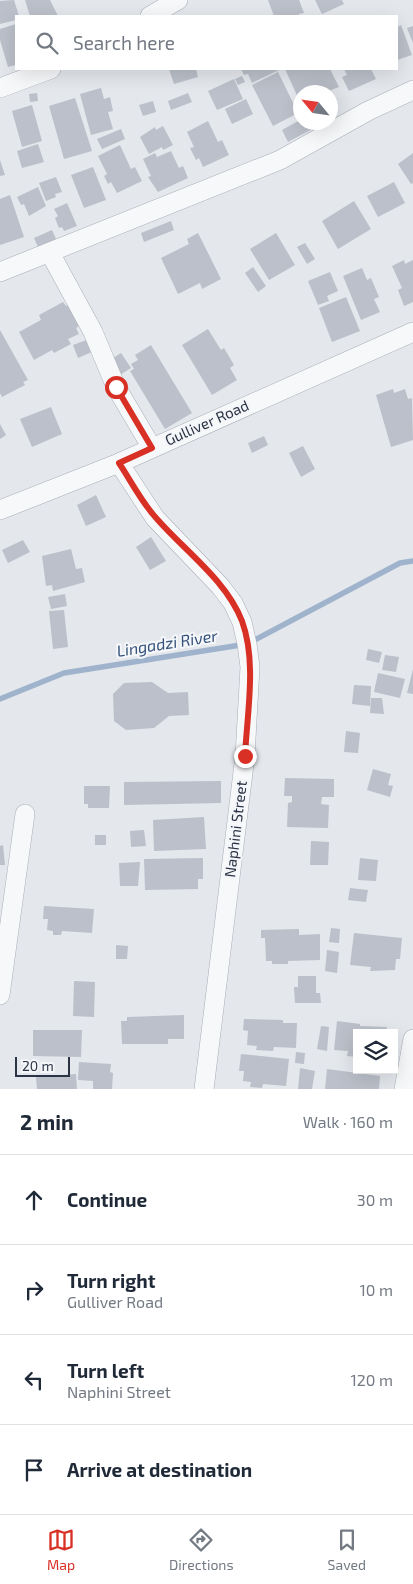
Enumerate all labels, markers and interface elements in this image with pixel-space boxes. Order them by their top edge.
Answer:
search box [15,15,398,70]
icon: search [33,29,61,57]
text: Search here [73,31,175,54]
north arrow [293,85,338,130]
route start [105,376,128,399]
street label: Gulliver Road [162,396,251,449]
water label: Lingadzi River [115,625,219,660]
route end [234,745,257,768]
street label: Naphini Street [220,779,250,878]
map controls [353,1029,398,1074]
button: layers [353,1029,398,1074]
scale bar [15,1054,70,1077]
text: 20 m [22,1057,54,1074]
text: 2 min [20,1109,74,1134]
text: Walk · 160 m [303,1112,393,1131]
icon: ahead [20,1186,48,1214]
text: Continue [67,1188,147,1211]
text: 30 m [357,1190,393,1209]
text: Turn right [67,1269,155,1292]
icon: right [20,1276,48,1304]
text: 10 m [359,1280,393,1299]
text: Gulliver Road [67,1292,163,1311]
text: Turn left [67,1359,144,1382]
icon: left [20,1366,48,1394]
text: 120 m [350,1370,393,1389]
text: Naphini Street [67,1382,171,1401]
icon: arrive [20,1456,48,1484]
text: Arrive at destination [67,1458,252,1481]
tab: Map [47,1526,75,1573]
tab: Directions [169,1526,234,1573]
tab: Saved [328,1526,366,1573]

